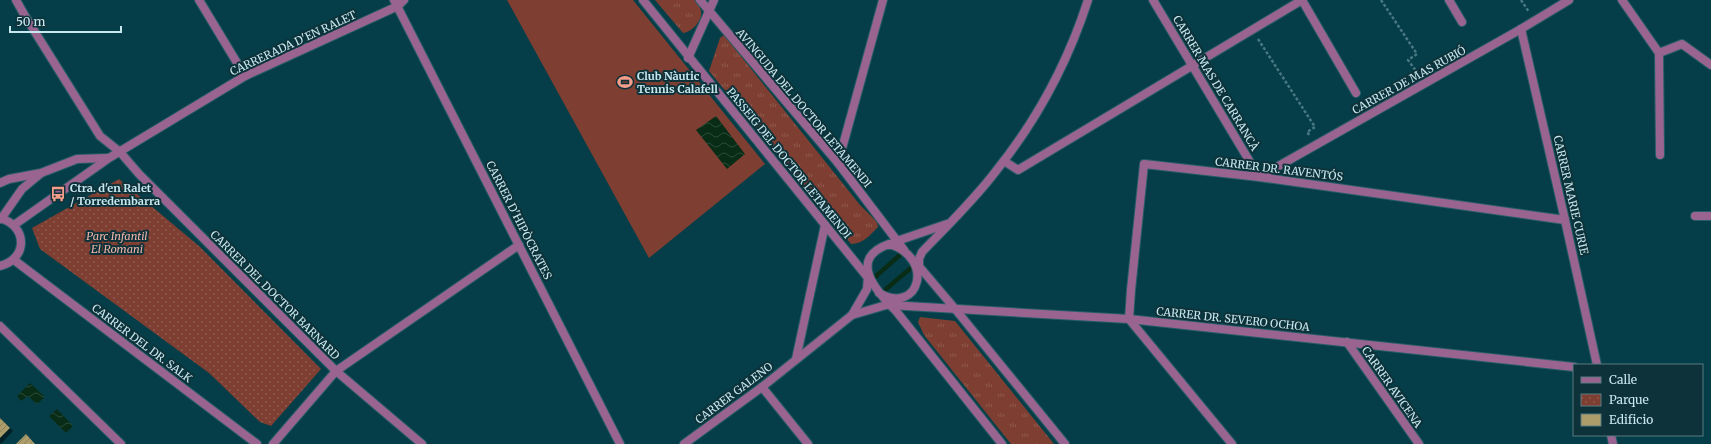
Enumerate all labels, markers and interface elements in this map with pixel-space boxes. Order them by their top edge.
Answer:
street label: CARRERADA D'EN RALET [228,7,359,78]
scale bar [10,8,121,34]
street label: CARRER MAS DE CARRANCÀ [1170,13,1262,153]
text: 50 m [16,14,45,29]
street label: AVINGUDA DEL DOCTOR LETAMENDI [733,25,875,190]
street label: CARRER DE MAS RUBIÓ [1350,43,1468,117]
place label: Club Nàutic Tennis Calafell [637,69,718,96]
sports icon: Club Nàutic Tennis Calafell [616,73,634,91]
street label: PASSEIG DEL DOCTOR LETAMENDI [724,85,854,241]
street label: CARRER MARIE CURIE [1550,134,1592,256]
street label: CARRER DR. RAVENTÓS [1214,154,1344,184]
street label: CARRER D'HIPÒCRATES [483,158,555,282]
place label: Ctra. d'en Ralet / Torredembarra [70,181,160,208]
bus stop icon: Ctra. d'en Ralet / Torredembarra [49,185,67,203]
street label: CARRER DEL DOCTOR BARNARD [207,227,343,363]
park label: Parc Infantil El Romani [86,229,148,256]
street label: CARRER DEL DR. SALK [89,301,195,385]
street label: CARRER DR. SEVERO OCHOA [1156,304,1311,334]
street label: CARRER AVICENA [1359,344,1425,431]
street label: CARRER GALENO [692,359,776,427]
legend [1573,364,1703,436]
text: Calle [1609,372,1637,387]
text: Parque [1609,392,1649,407]
text: Edificio [1609,412,1653,427]

